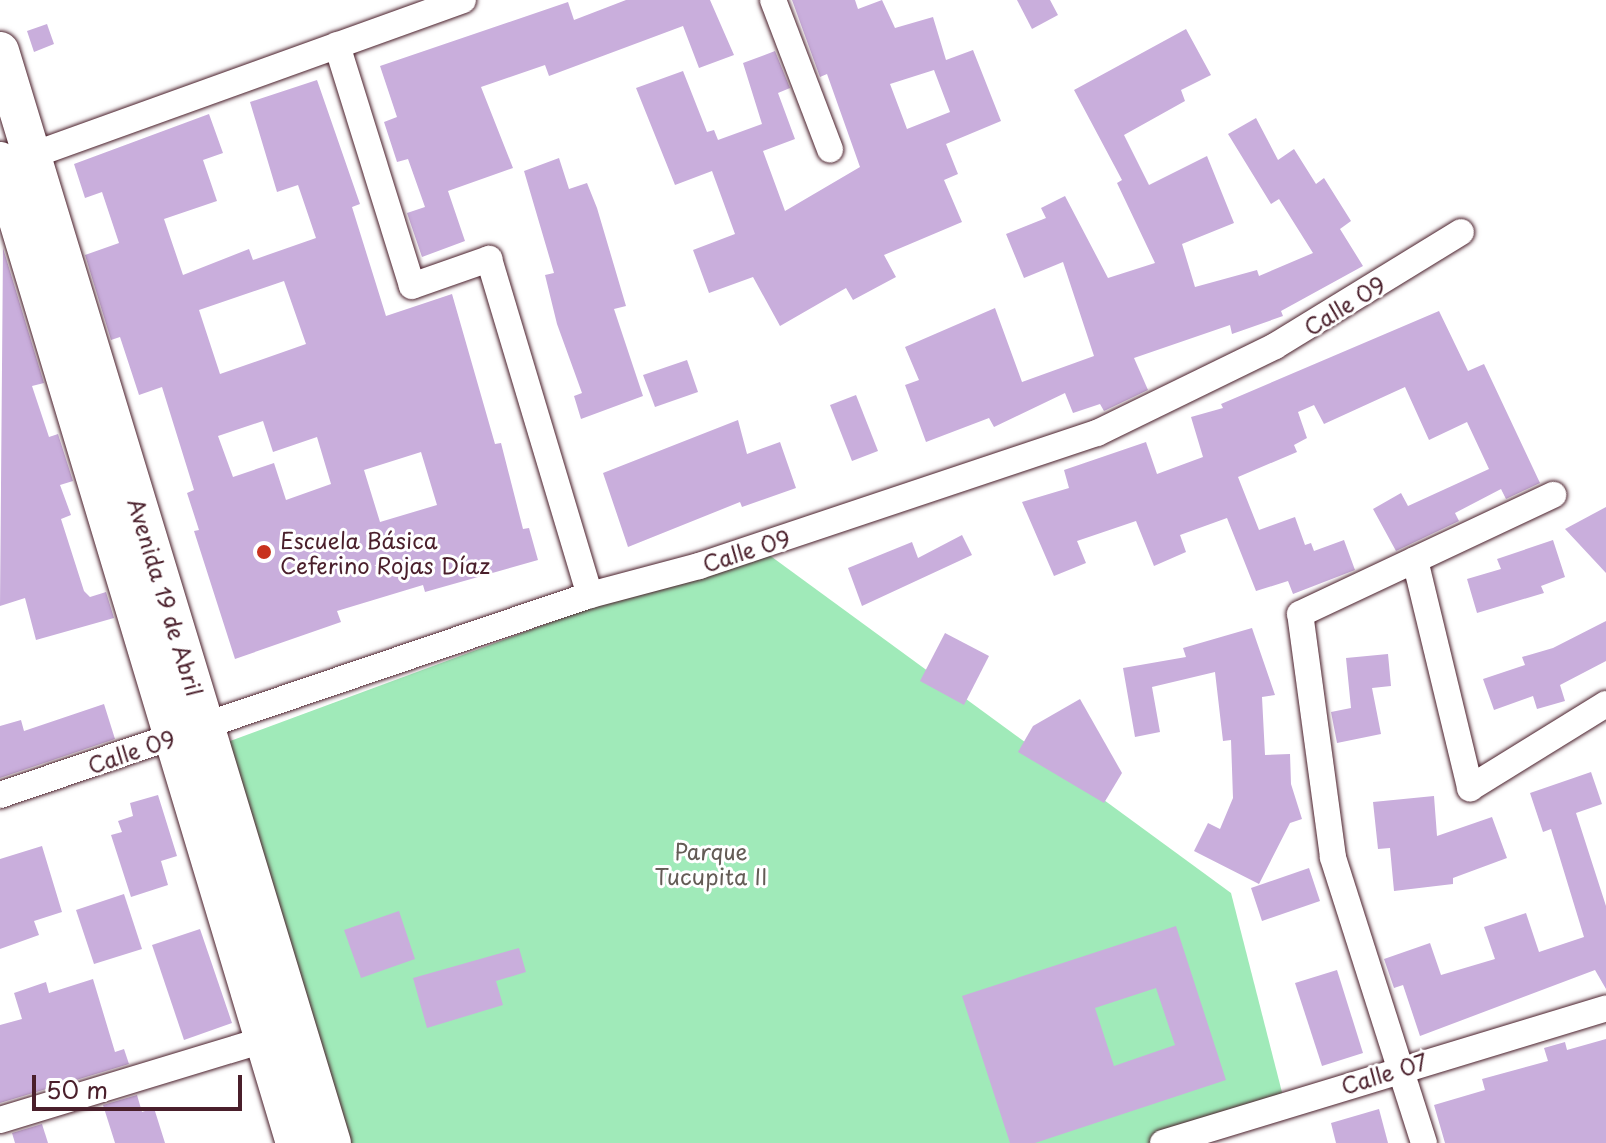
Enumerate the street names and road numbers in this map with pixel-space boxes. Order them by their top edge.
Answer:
street label: Calle 09 [1299,270,1389,340]
street label: Avenida 19 de Abril [123,495,209,699]
street label: Calle 09 [699,524,793,576]
street label: Calle 09 [84,724,178,778]
street label: Calle 07 [1338,1047,1430,1099]

